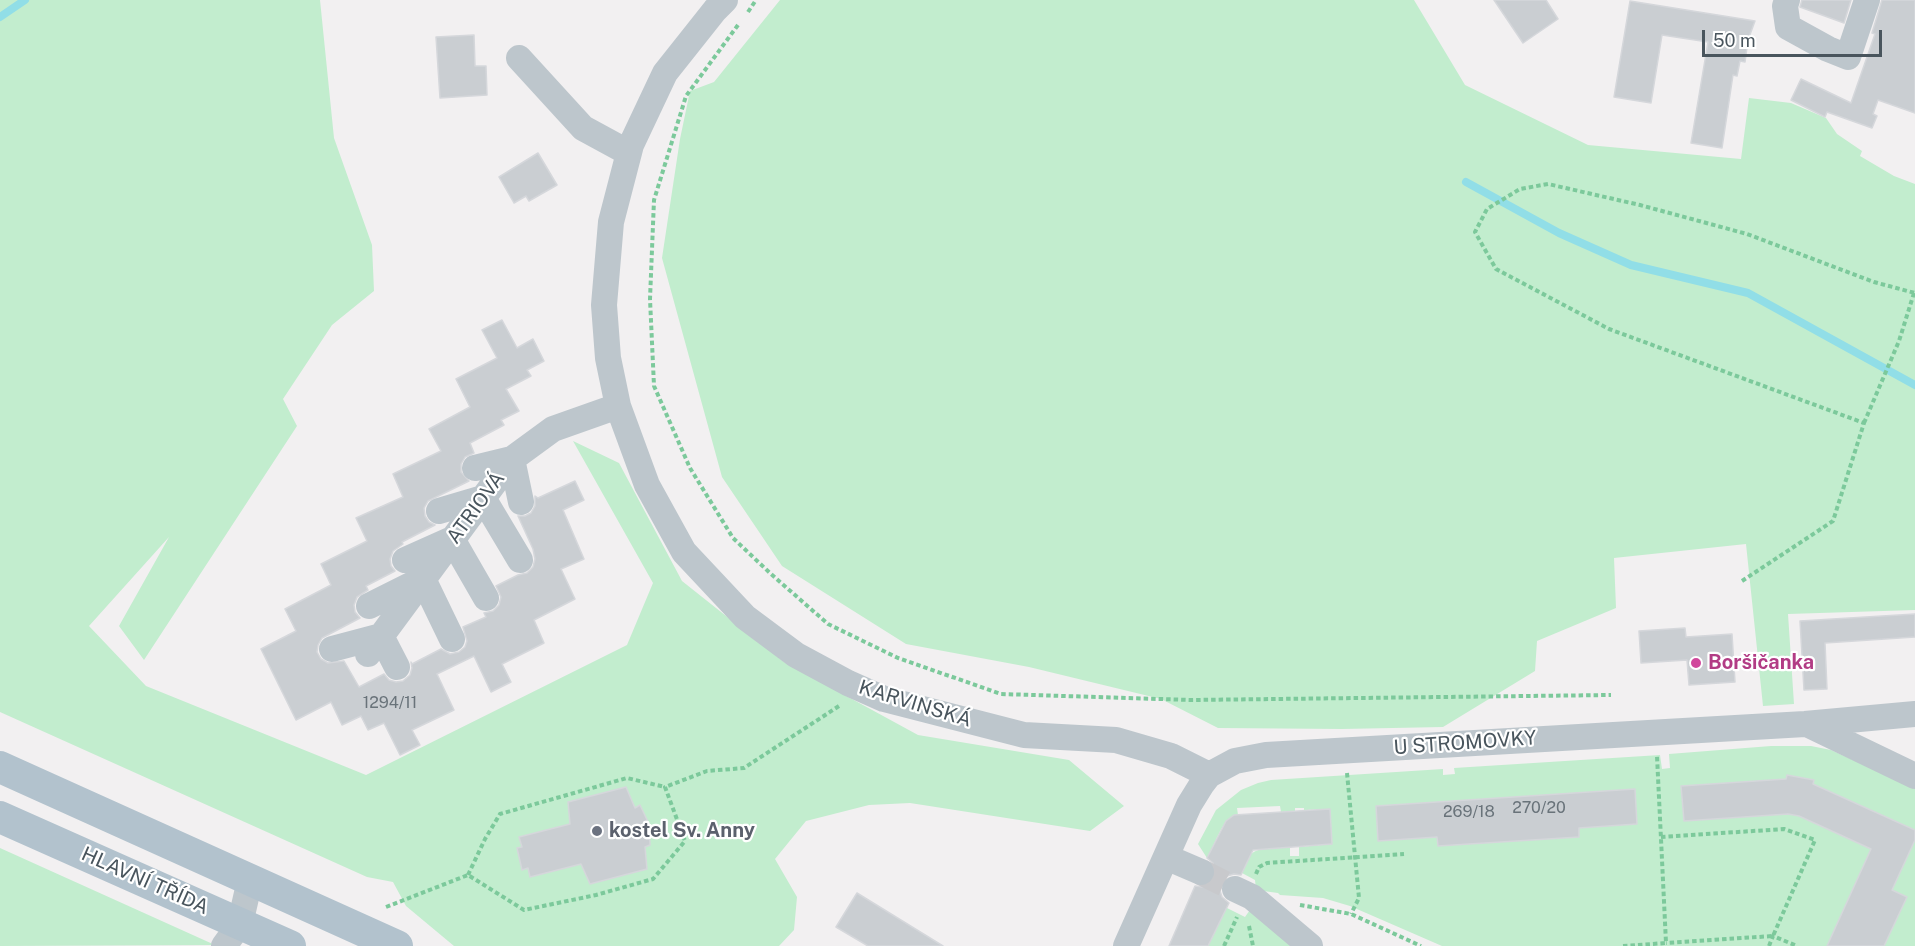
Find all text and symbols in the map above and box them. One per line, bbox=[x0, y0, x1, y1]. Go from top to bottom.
scale bar bbox=[1705, 18, 1885, 56]
text: 50 m bbox=[1713, 30, 1756, 51]
street label: ATRIOVÁ bbox=[442, 467, 510, 549]
place label: Boršičanka bbox=[1708, 651, 1814, 675]
marker: Boršičanka bbox=[1689, 656, 1703, 670]
street label: KARVINSKÁ bbox=[856, 675, 974, 733]
house number: 1294/11 bbox=[363, 693, 417, 713]
street label: U STROMOVKY bbox=[1393, 726, 1537, 760]
house number: 270/20 bbox=[1512, 798, 1566, 818]
house number: 269/18 bbox=[1443, 802, 1495, 822]
place label: kostel Sv. Anny bbox=[609, 819, 755, 843]
marker: kostel Sv. Anny bbox=[590, 824, 604, 838]
street label: HLAVNÍ TŘÍDA bbox=[78, 842, 212, 920]

